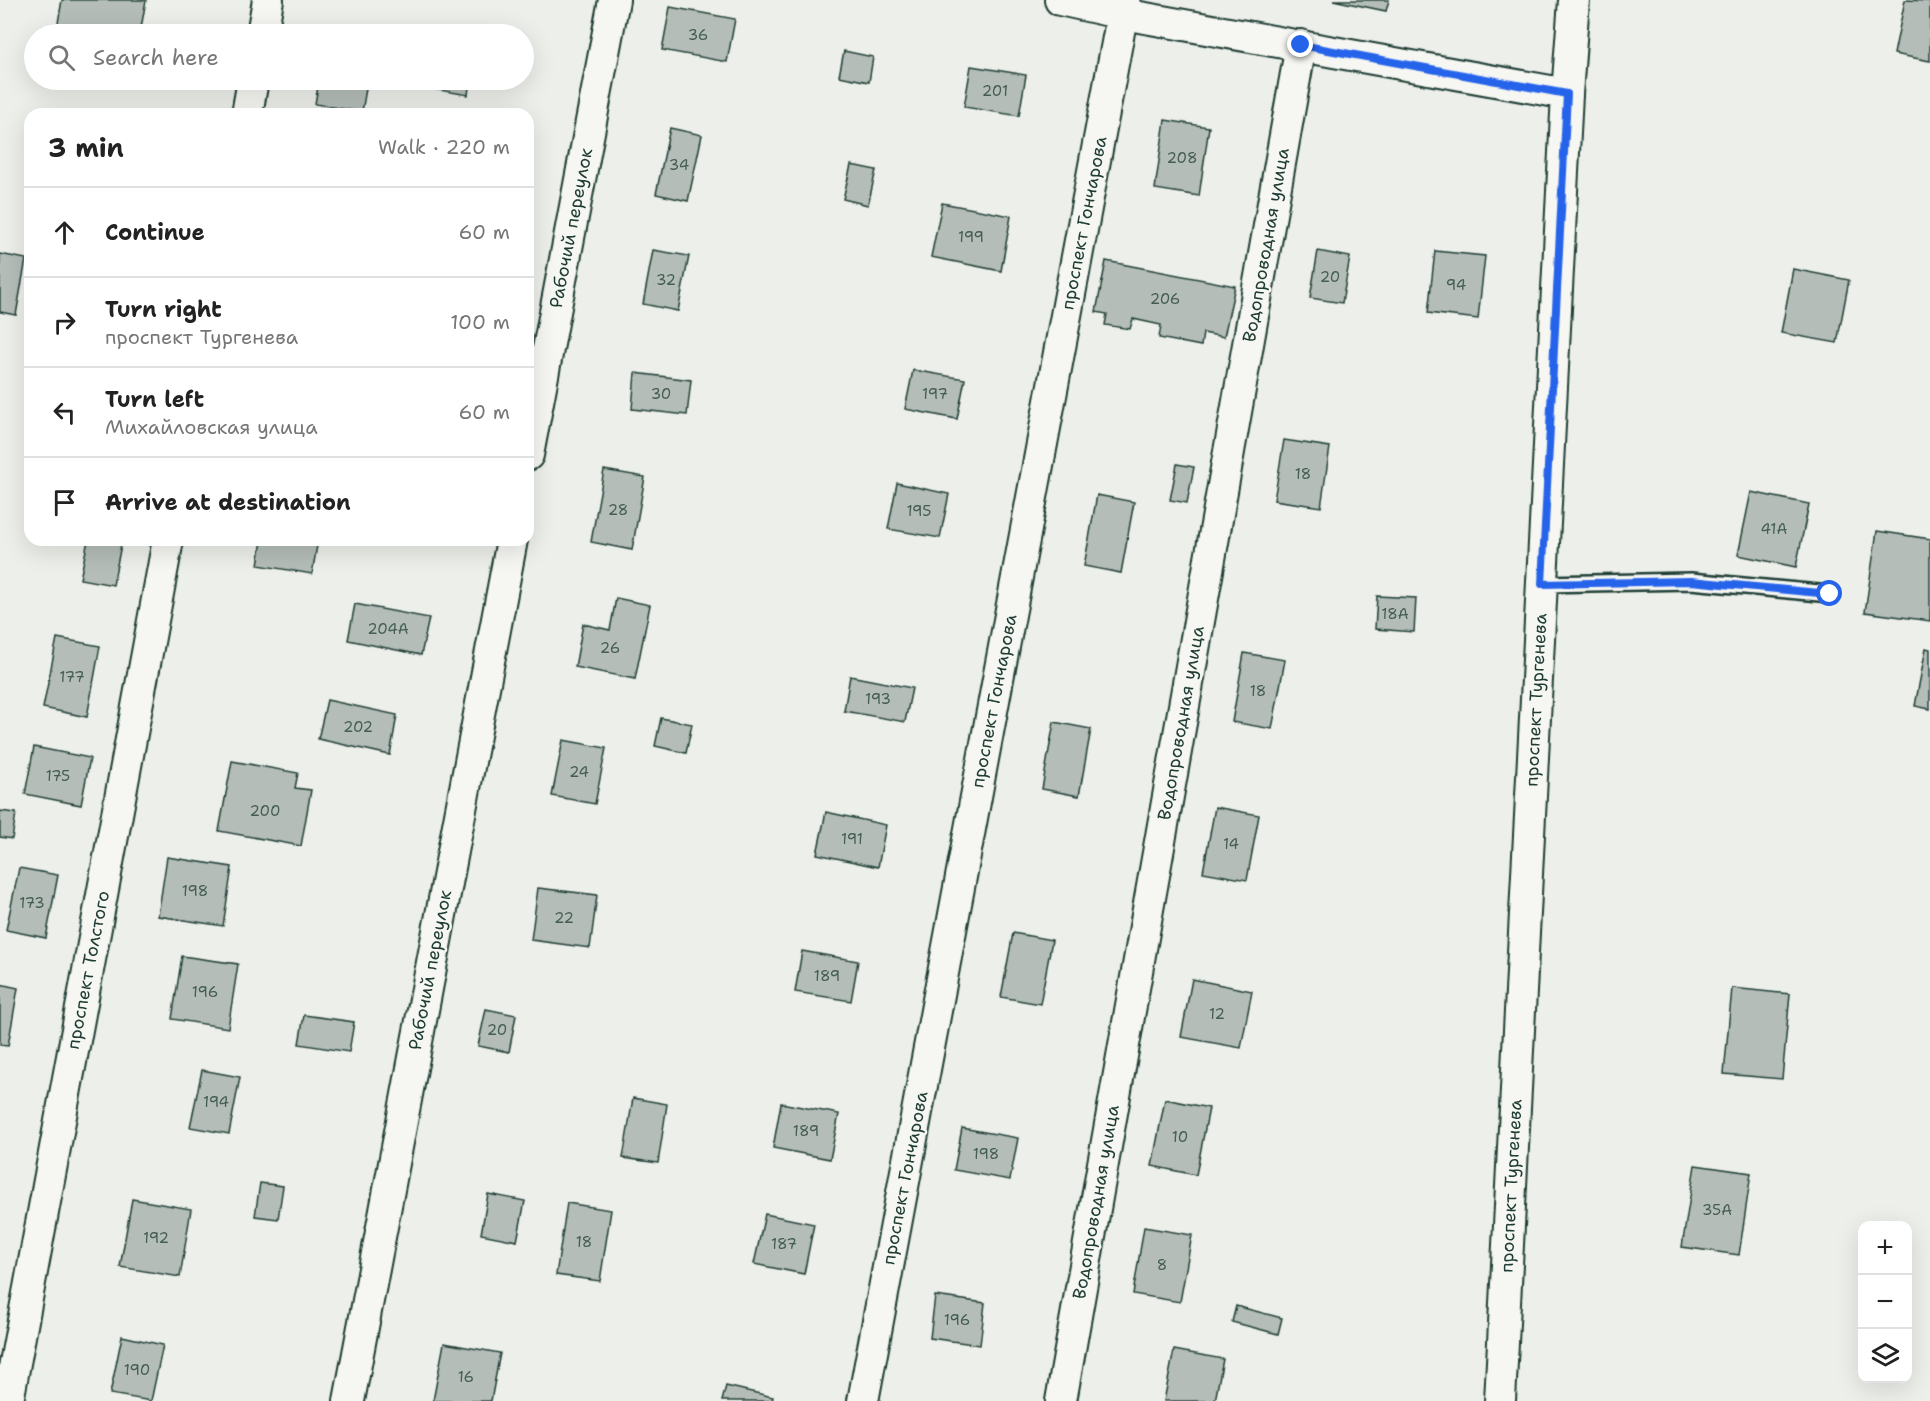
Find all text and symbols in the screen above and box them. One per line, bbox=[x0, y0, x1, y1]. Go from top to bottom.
search box bbox=[24, 24, 534, 90]
house number: 36 bbox=[688, 25, 708, 45]
route end bbox=[1287, 31, 1313, 57]
icon: search bbox=[45, 41, 78, 74]
text: Search here bbox=[93, 43, 219, 72]
house number: 201 bbox=[982, 81, 1008, 101]
text: 3 min bbox=[48, 130, 124, 165]
text: Walk · 220 m bbox=[378, 134, 510, 160]
street label: проспект Гончарова bbox=[1055, 134, 1113, 312]
street label: Рабочий переулок bbox=[544, 146, 598, 310]
street label: Водопроводная улица bbox=[1237, 146, 1295, 344]
house number: 208 bbox=[1167, 148, 1197, 168]
house number: 34 bbox=[669, 155, 689, 175]
icon: ahead bbox=[48, 216, 81, 249]
text: Continue bbox=[105, 218, 205, 247]
text: 60 m bbox=[458, 219, 510, 245]
house number: 199 bbox=[958, 227, 984, 247]
house number: 20 bbox=[1320, 267, 1340, 287]
house number: 32 bbox=[656, 270, 676, 290]
house number: 94 bbox=[1446, 275, 1466, 295]
house number: 206 bbox=[1150, 289, 1180, 309]
text: Turn right bbox=[105, 295, 222, 324]
icon: right bbox=[48, 306, 81, 339]
text: 100 m bbox=[450, 309, 510, 335]
text: проспект Тургенева bbox=[105, 324, 298, 350]
house number: 30 bbox=[651, 384, 671, 404]
house number: 197 bbox=[922, 384, 948, 404]
text: Turn left bbox=[105, 385, 204, 414]
icon: left bbox=[48, 396, 81, 429]
text: 60 m bbox=[458, 399, 510, 425]
text: Михайловская улица bbox=[105, 414, 318, 440]
house number: 18 bbox=[1295, 464, 1311, 484]
icon: arrive bbox=[48, 486, 81, 519]
text: Arrive at destination bbox=[105, 488, 351, 517]
house number: 28 bbox=[608, 500, 628, 520]
house number: 195 bbox=[906, 501, 932, 521]
house number: 41А bbox=[1761, 519, 1788, 539]
route start bbox=[1816, 580, 1842, 606]
house number: 18А bbox=[1381, 604, 1409, 624]
street label: проспект Гончарова bbox=[965, 612, 1023, 790]
street label: проспект Тургенева bbox=[1519, 613, 1553, 787]
house number: 204А bbox=[367, 619, 409, 639]
street label: Водопроводная улица bbox=[1152, 624, 1210, 822]
house number: 26 bbox=[600, 638, 620, 658]
house number: 177 bbox=[59, 667, 85, 687]
house number: 18 bbox=[1250, 681, 1266, 701]
house number: 193 bbox=[865, 689, 891, 709]
house number: 202 bbox=[343, 717, 373, 737]
house number: 24 bbox=[569, 762, 589, 782]
house number: 175 bbox=[46, 766, 70, 786]
house number: 200 bbox=[250, 801, 280, 821]
house number: 191 bbox=[841, 829, 863, 849]
house number: 14 bbox=[1223, 834, 1239, 854]
house number: 198 bbox=[182, 881, 208, 901]
street label: Рабочий переулок bbox=[403, 888, 457, 1052]
street label: проспект Толстого bbox=[61, 889, 115, 1051]
house number: 173 bbox=[19, 893, 45, 913]
house number: 22 bbox=[554, 908, 574, 928]
house number: 189 bbox=[814, 966, 840, 986]
house number: 196 bbox=[192, 982, 218, 1002]
house number: 12 bbox=[1209, 1004, 1225, 1024]
house number: 20 bbox=[487, 1020, 507, 1040]
street label: проспект Гончарова bbox=[876, 1089, 934, 1267]
house number: 194 bbox=[203, 1092, 229, 1112]
street label: проспект Тургенева bbox=[1494, 1099, 1528, 1273]
street label: Водопроводная улица bbox=[1067, 1103, 1125, 1301]
house number: 189 bbox=[793, 1121, 819, 1141]
house number: 10 bbox=[1172, 1127, 1188, 1147]
house number: 198 bbox=[973, 1144, 999, 1164]
house number: 35А bbox=[1702, 1200, 1732, 1220]
map controls bbox=[1858, 1221, 1912, 1383]
button: + bbox=[1858, 1221, 1912, 1275]
house number: 192 bbox=[143, 1228, 169, 1248]
house number: 18 bbox=[576, 1232, 592, 1252]
house number: 187 bbox=[771, 1234, 797, 1254]
house number: 8 bbox=[1157, 1255, 1167, 1275]
button: − bbox=[1858, 1275, 1912, 1329]
house number: 196 bbox=[944, 1310, 970, 1330]
button: layers bbox=[1858, 1329, 1912, 1383]
house number: 190 bbox=[124, 1360, 150, 1380]
house number: 16 bbox=[458, 1367, 474, 1387]

